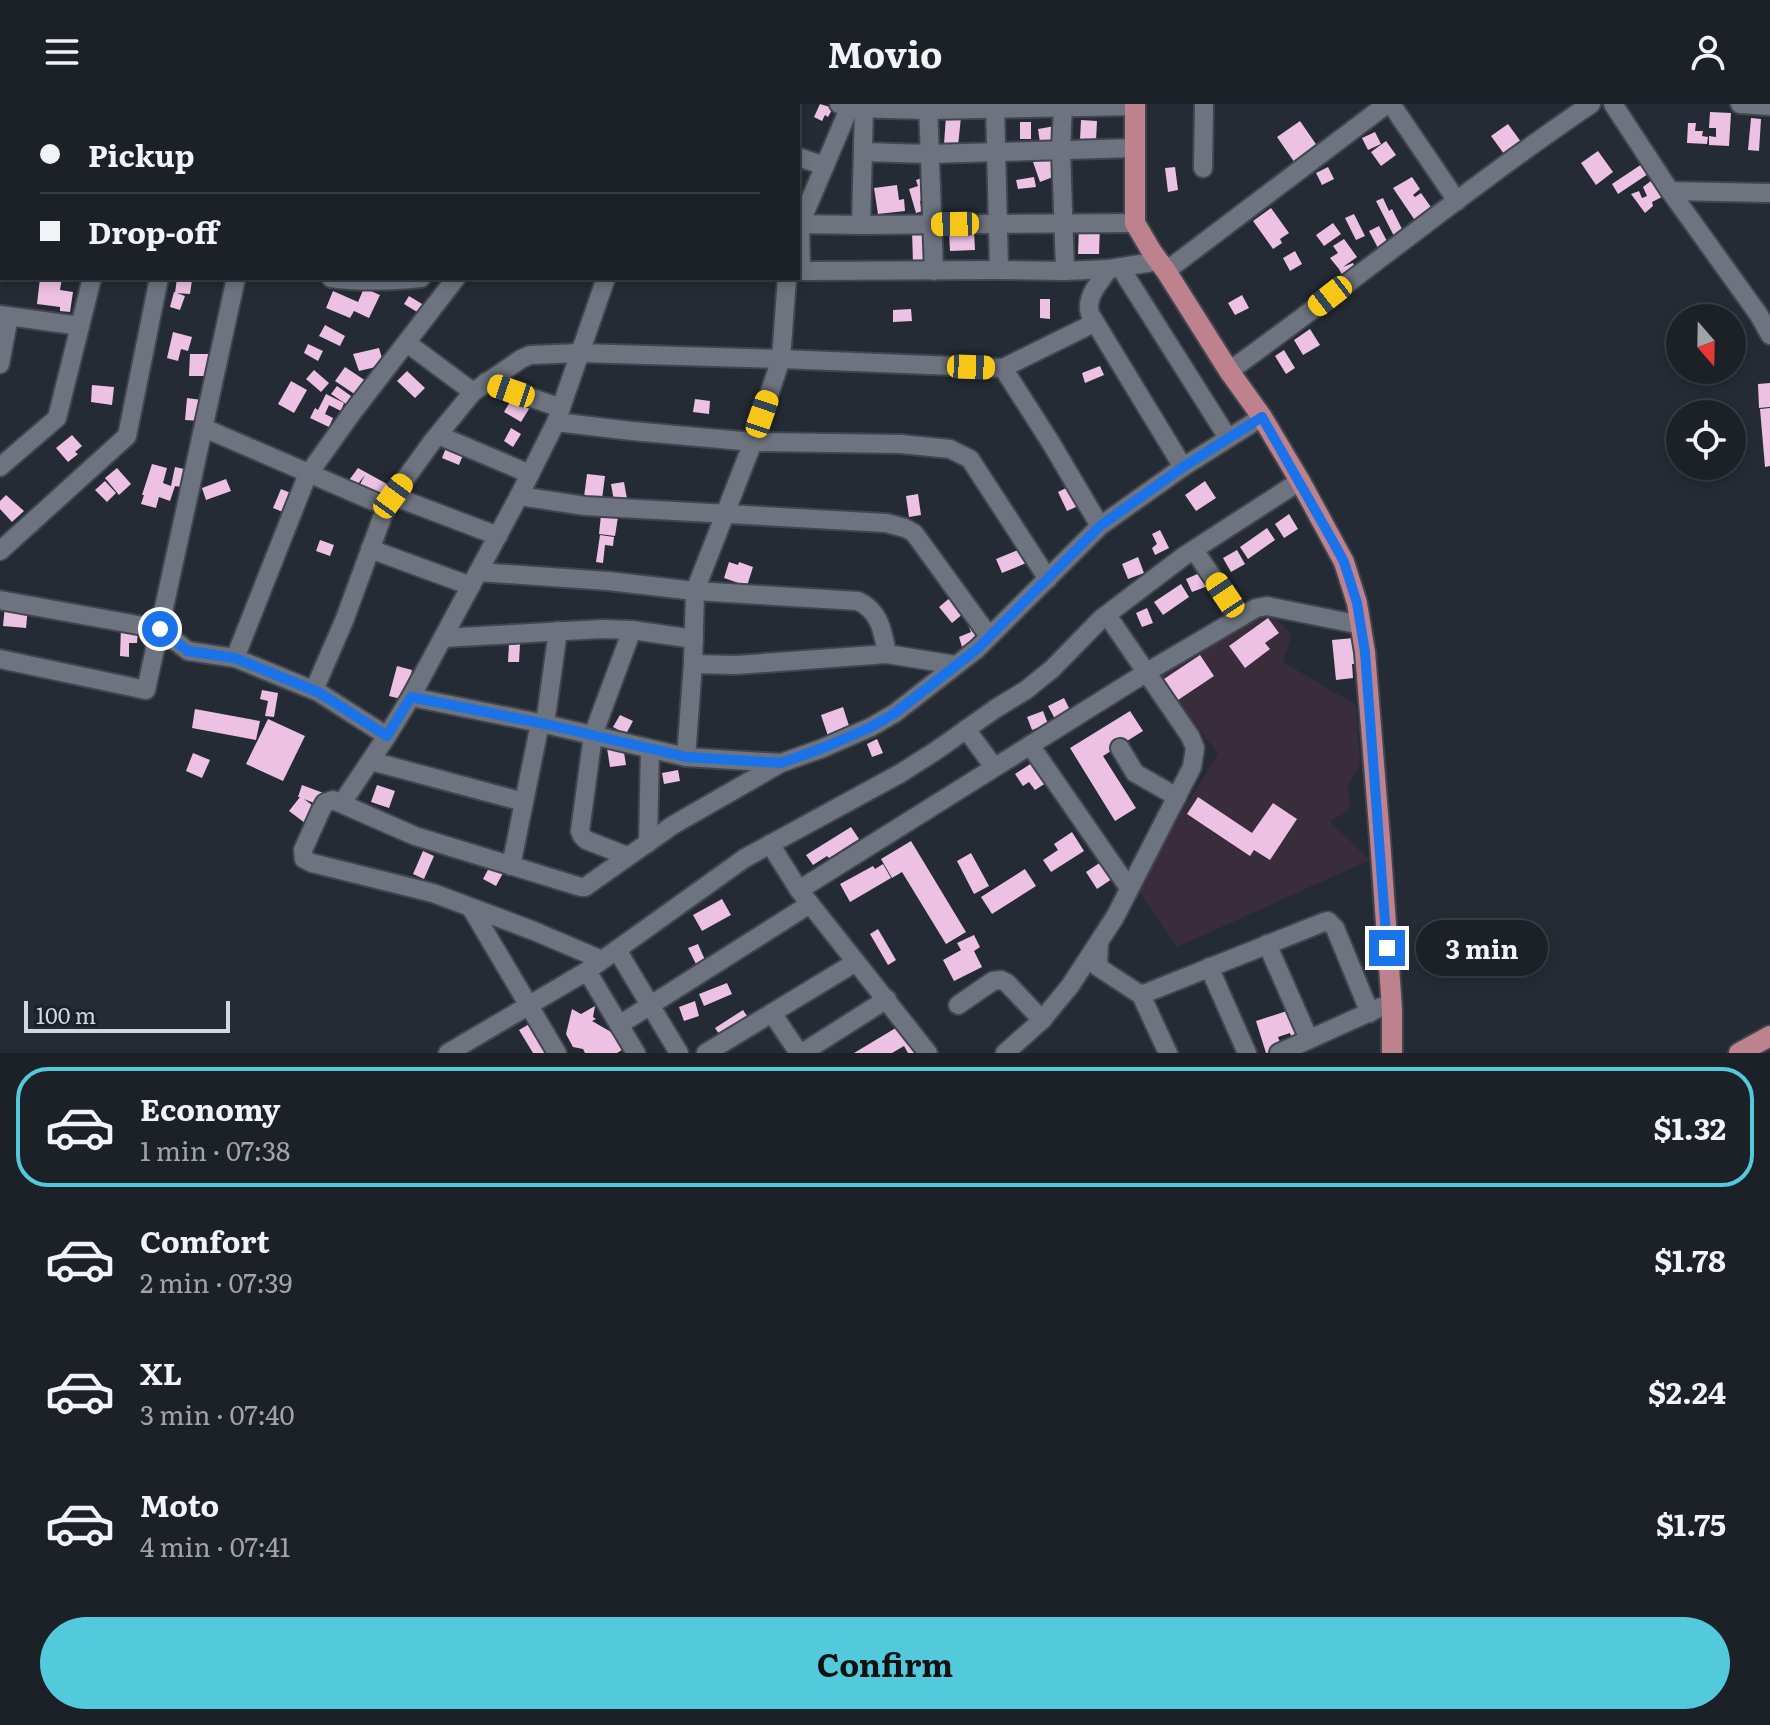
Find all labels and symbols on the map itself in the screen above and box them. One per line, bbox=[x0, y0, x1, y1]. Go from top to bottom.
car bbox=[931, 212, 979, 236]
car bbox=[1304, 272, 1356, 320]
north arrow bbox=[1666, 304, 1746, 384]
car bbox=[947, 354, 995, 380]
car bbox=[484, 372, 538, 410]
car bbox=[743, 387, 781, 441]
car bbox=[369, 470, 417, 522]
car bbox=[1202, 568, 1248, 622]
route start bbox=[142, 611, 178, 647]
callout: 3 min bbox=[1415, 920, 1547, 976]
route end bbox=[1369, 930, 1405, 966]
scale bar bbox=[24, 997, 230, 1033]

